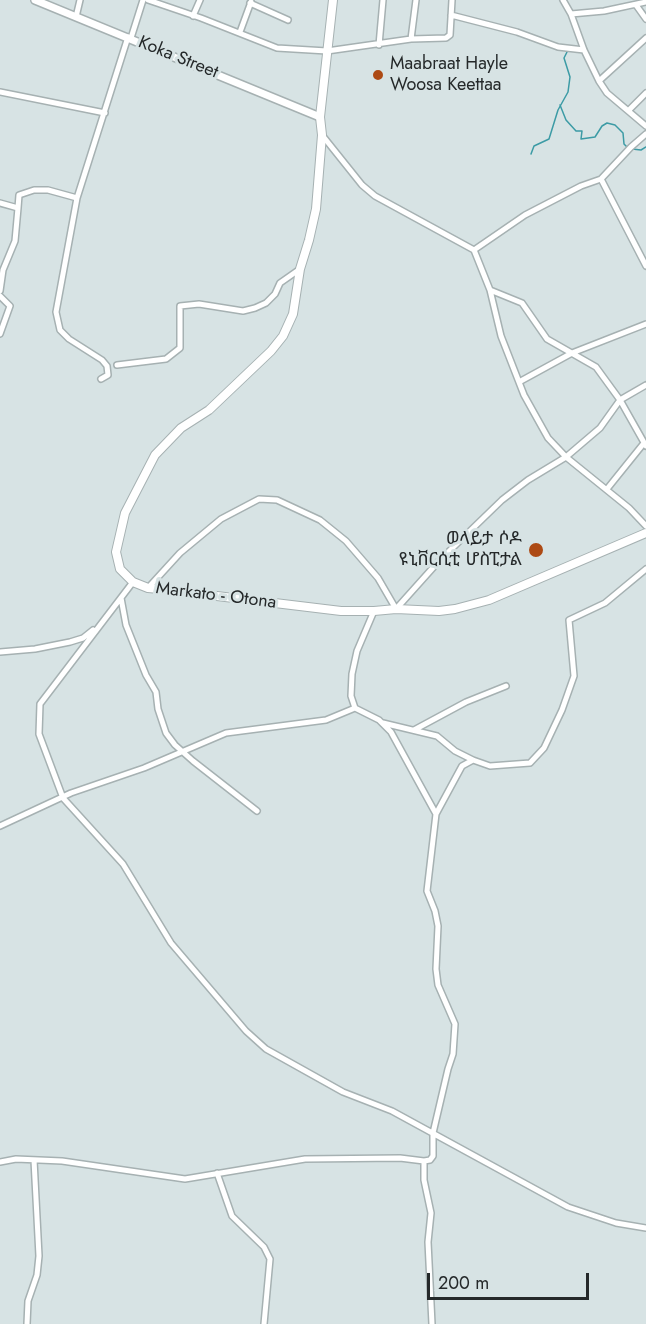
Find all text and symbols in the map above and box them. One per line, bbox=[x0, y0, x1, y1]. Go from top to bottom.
street label: Koka Street bbox=[135, 32, 221, 84]
place label: Maabraat Hayle Woosa Keettaa bbox=[390, 54, 508, 97]
marker: Maabraat Hayle Woosa Keettaa bbox=[371, 68, 385, 82]
place label: ወላይታ ሶዶ ዩኒቨርሲቲ ሆስፒታል bbox=[399, 529, 522, 572]
marker: ወላይታ ሶዶ ዩኒቨርሲቲ ሆስፒታል bbox=[527, 541, 545, 559]
street label: Markato - Otona bbox=[155, 578, 277, 614]
scale bar bbox=[430, 1261, 592, 1299]
text: 200 m bbox=[438, 1270, 489, 1296]

